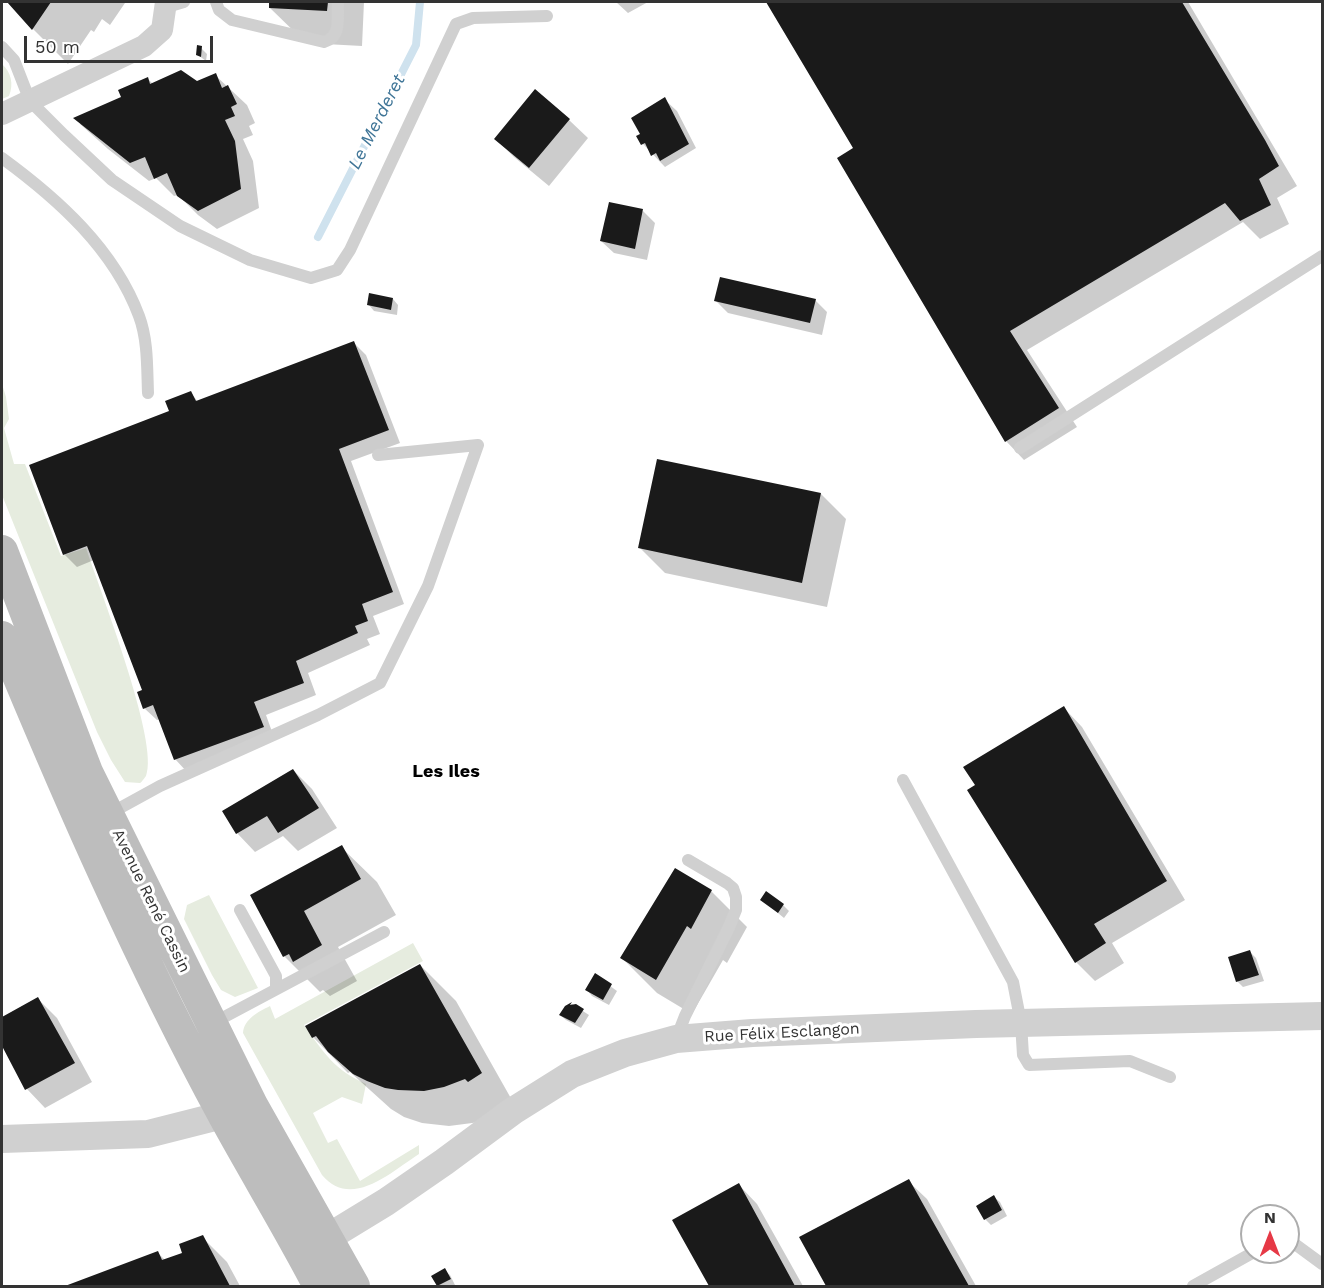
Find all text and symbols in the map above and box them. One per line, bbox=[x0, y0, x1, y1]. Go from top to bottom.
scale bar bbox=[27, 24, 216, 62]
text: 50 m bbox=[35, 36, 80, 57]
water label: Le Merderet bbox=[344, 71, 410, 173]
district label: Les Iles bbox=[412, 761, 480, 783]
street label: Avenue René Cassin bbox=[108, 826, 194, 976]
street label: Rue Félix Esclangon bbox=[704, 1019, 860, 1047]
north arrow bbox=[1240, 1204, 1300, 1264]
text: N bbox=[1264, 1208, 1276, 1227]

